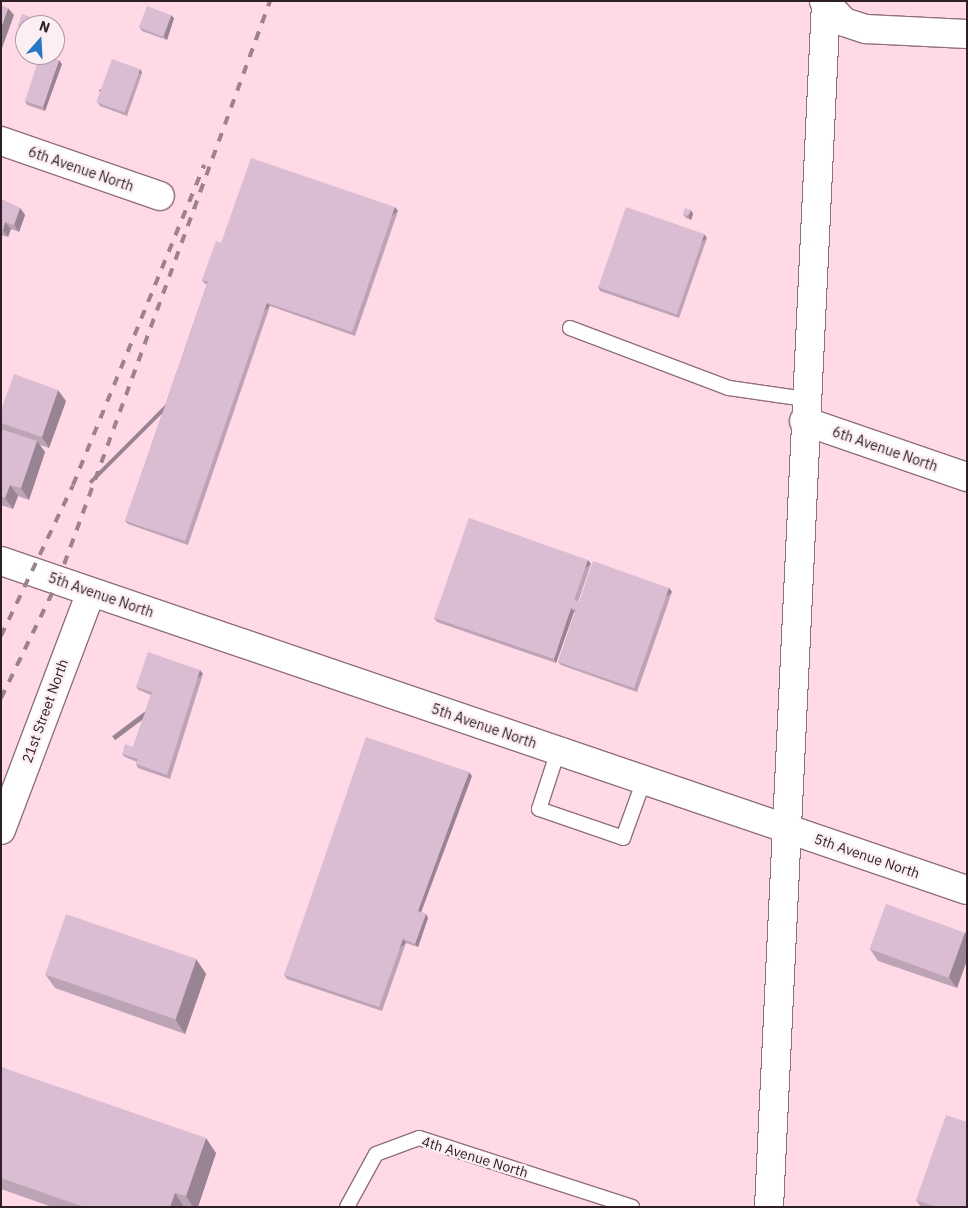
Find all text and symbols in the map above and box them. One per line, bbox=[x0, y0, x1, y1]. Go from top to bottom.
north arrow bbox=[15, 15, 65, 65]
text: N bbox=[37, 17, 52, 37]
street label: 6th Avenue North bbox=[26, 143, 136, 195]
street label: 6th Avenue North bbox=[830, 423, 940, 475]
street label: 5th Avenue North bbox=[46, 569, 156, 621]
street label: 21st Street North bbox=[18, 657, 72, 765]
street label: 5th Avenue North bbox=[429, 700, 539, 752]
street label: 5th Avenue North bbox=[812, 830, 922, 882]
street label: 4th Avenue North bbox=[420, 1133, 530, 1181]

